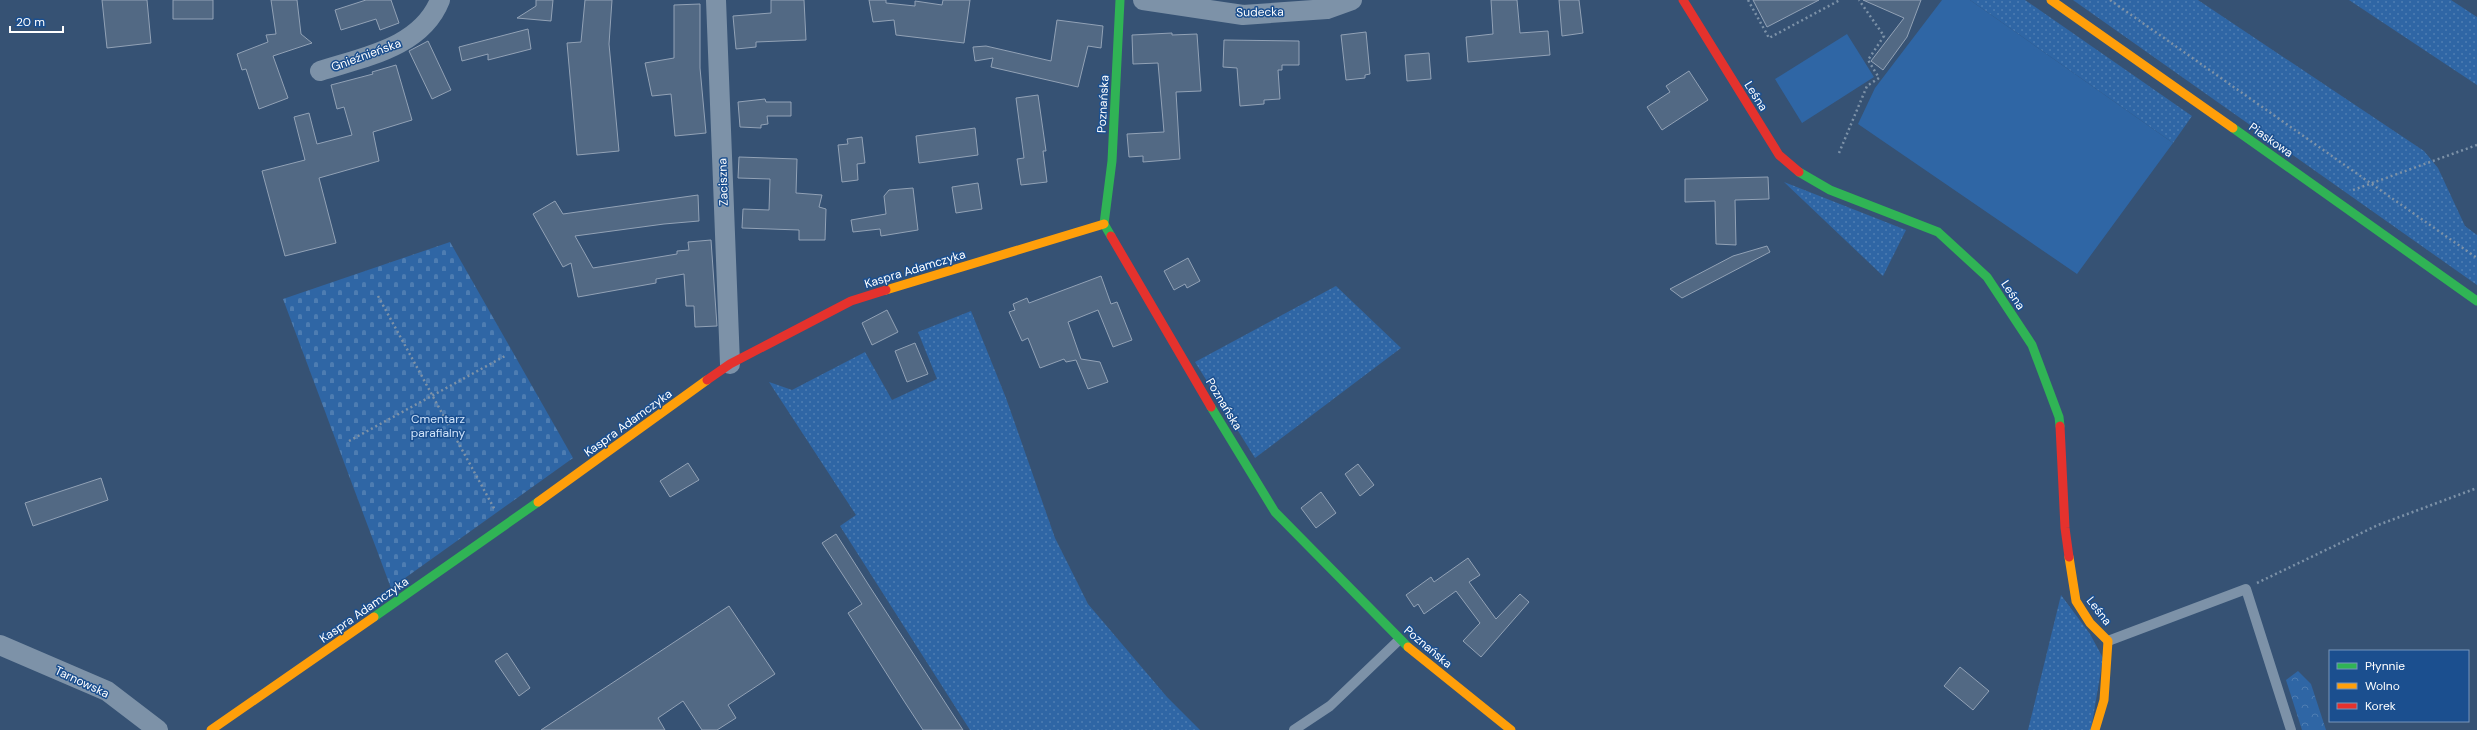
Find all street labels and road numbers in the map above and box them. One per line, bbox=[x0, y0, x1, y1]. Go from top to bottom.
street label: Sudecka bbox=[1236, 4, 1284, 20]
street label: Gnieźnieńska bbox=[329, 35, 403, 75]
street label: Poznańska bbox=[1093, 75, 1113, 133]
street label: Leśna bbox=[1741, 78, 1771, 114]
street label: Piaskowa bbox=[2246, 119, 2296, 161]
street label: Zaciszna bbox=[714, 158, 732, 206]
street label: Kaspra Adamczyka bbox=[862, 246, 968, 292]
street label: Leśna bbox=[1997, 277, 2029, 313]
street label: Poznańska bbox=[1202, 375, 1246, 433]
street label: Kaspra Adamczyka bbox=[581, 386, 675, 460]
street label: Kaspra Adamczyka bbox=[316, 573, 412, 647]
street label: Leśna bbox=[2083, 593, 2115, 629]
street label: Poznańska bbox=[1401, 622, 1455, 672]
street label: Tarnowska bbox=[52, 662, 112, 702]

